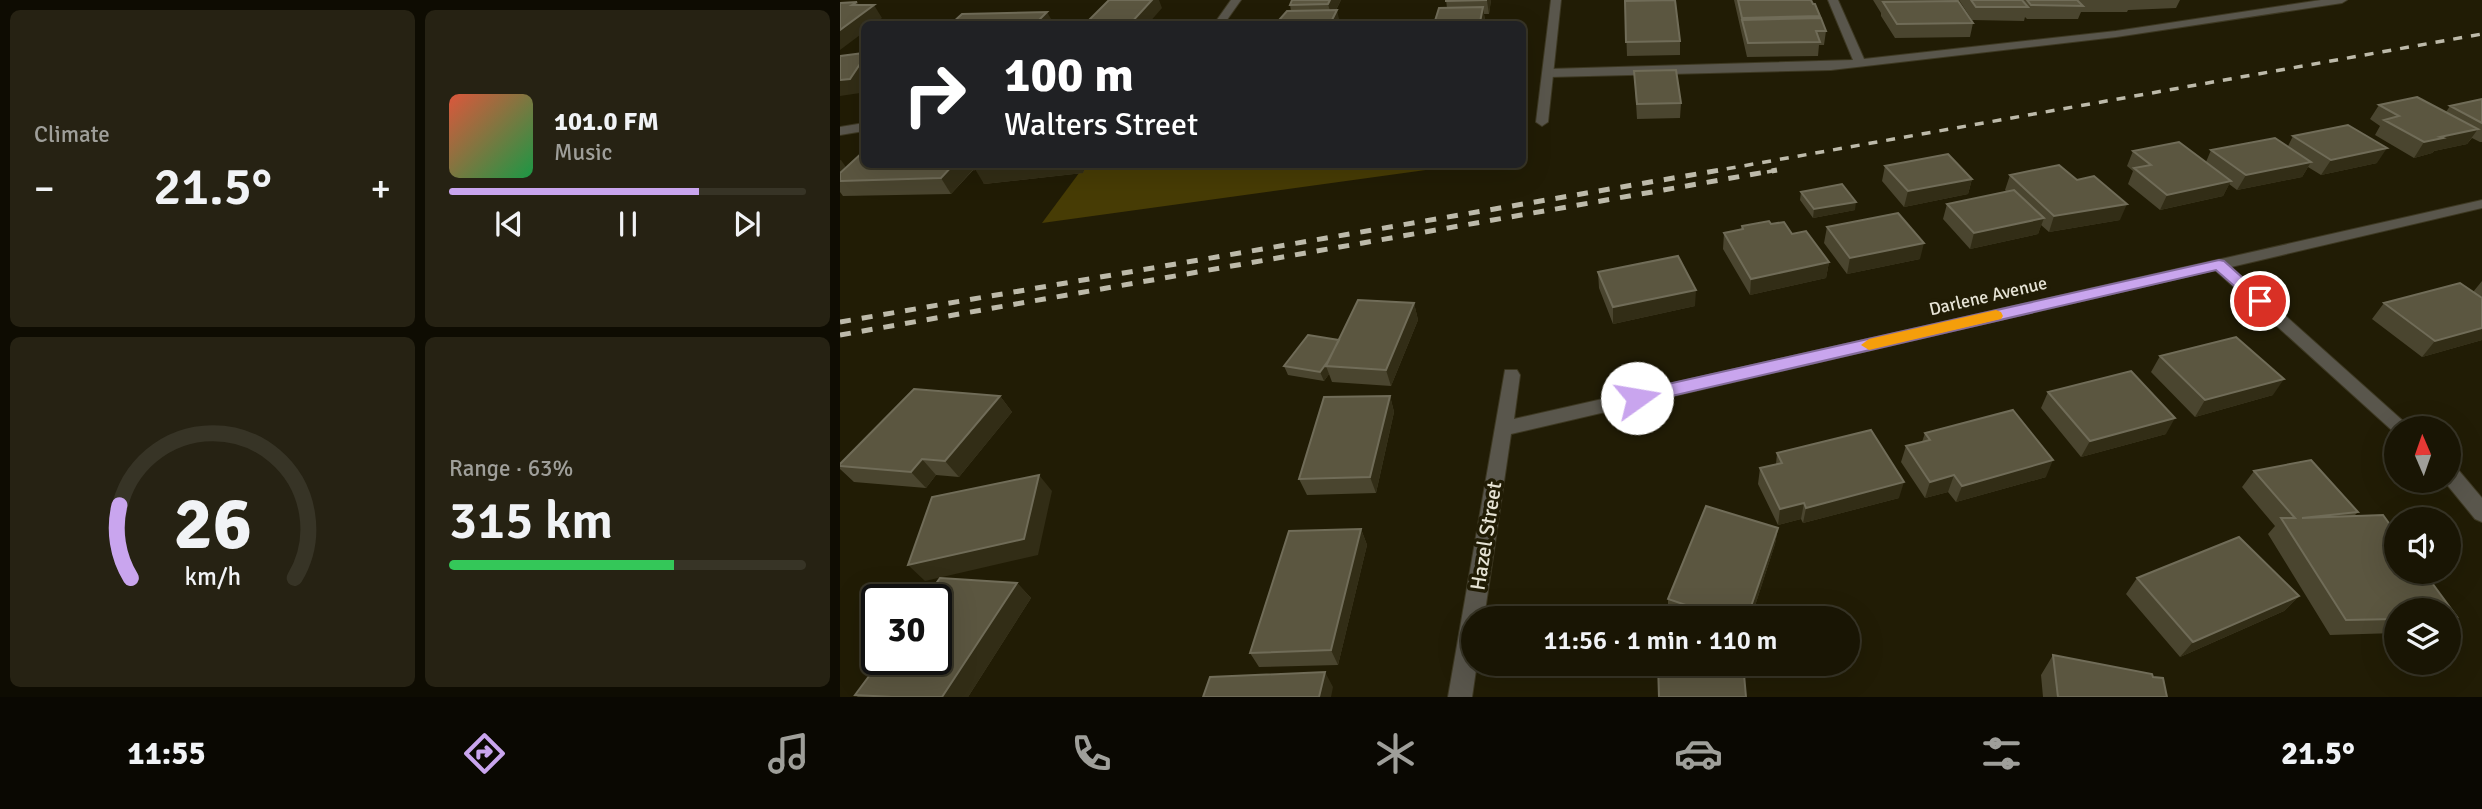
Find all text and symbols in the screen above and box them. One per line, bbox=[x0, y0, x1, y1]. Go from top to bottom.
text: 100 m bbox=[1004, 45, 1134, 105]
icon: right bbox=[889, 49, 980, 140]
text: Walters Street bbox=[1004, 105, 1198, 144]
text: 101.0 FM bbox=[554, 106, 659, 138]
text: Climate bbox=[34, 120, 110, 149]
text: Music bbox=[554, 138, 612, 167]
text: 21.5° bbox=[153, 155, 272, 219]
text: − bbox=[34, 165, 55, 212]
text: + bbox=[370, 165, 391, 212]
icon: previous bbox=[490, 205, 528, 243]
icon: pause bbox=[609, 205, 647, 243]
icon: next bbox=[728, 205, 766, 243]
pin bbox=[2230, 271, 2290, 331]
street label: Darlene Avenue bbox=[1927, 272, 2049, 320]
icon: arrive bbox=[2241, 282, 2279, 320]
position arrow bbox=[1600, 361, 1674, 435]
north arrow bbox=[2384, 416, 2460, 494]
map controls bbox=[2384, 416, 2461, 675]
text: Range · 63% bbox=[449, 454, 573, 483]
text: 26 bbox=[173, 480, 252, 569]
street label: Hazel Street bbox=[1465, 480, 1507, 592]
text: 315 km bbox=[449, 489, 613, 553]
button: sound bbox=[2384, 507, 2461, 584]
text: km/h bbox=[184, 561, 241, 592]
speed limit sign: 30 bbox=[861, 584, 952, 675]
button: layers bbox=[2384, 598, 2461, 675]
text: 11:56 · 1 min · 110 m bbox=[1544, 625, 1777, 657]
icon: directions bbox=[460, 729, 509, 778]
icon: music bbox=[764, 729, 813, 778]
icon: phone bbox=[1067, 729, 1116, 778]
icon: climate bbox=[1371, 729, 1420, 778]
icon: car bbox=[1674, 729, 1723, 778]
icon: filters bbox=[1977, 729, 2026, 778]
text: 11:55 bbox=[127, 734, 206, 773]
text: 21.5° bbox=[2281, 734, 2355, 773]

